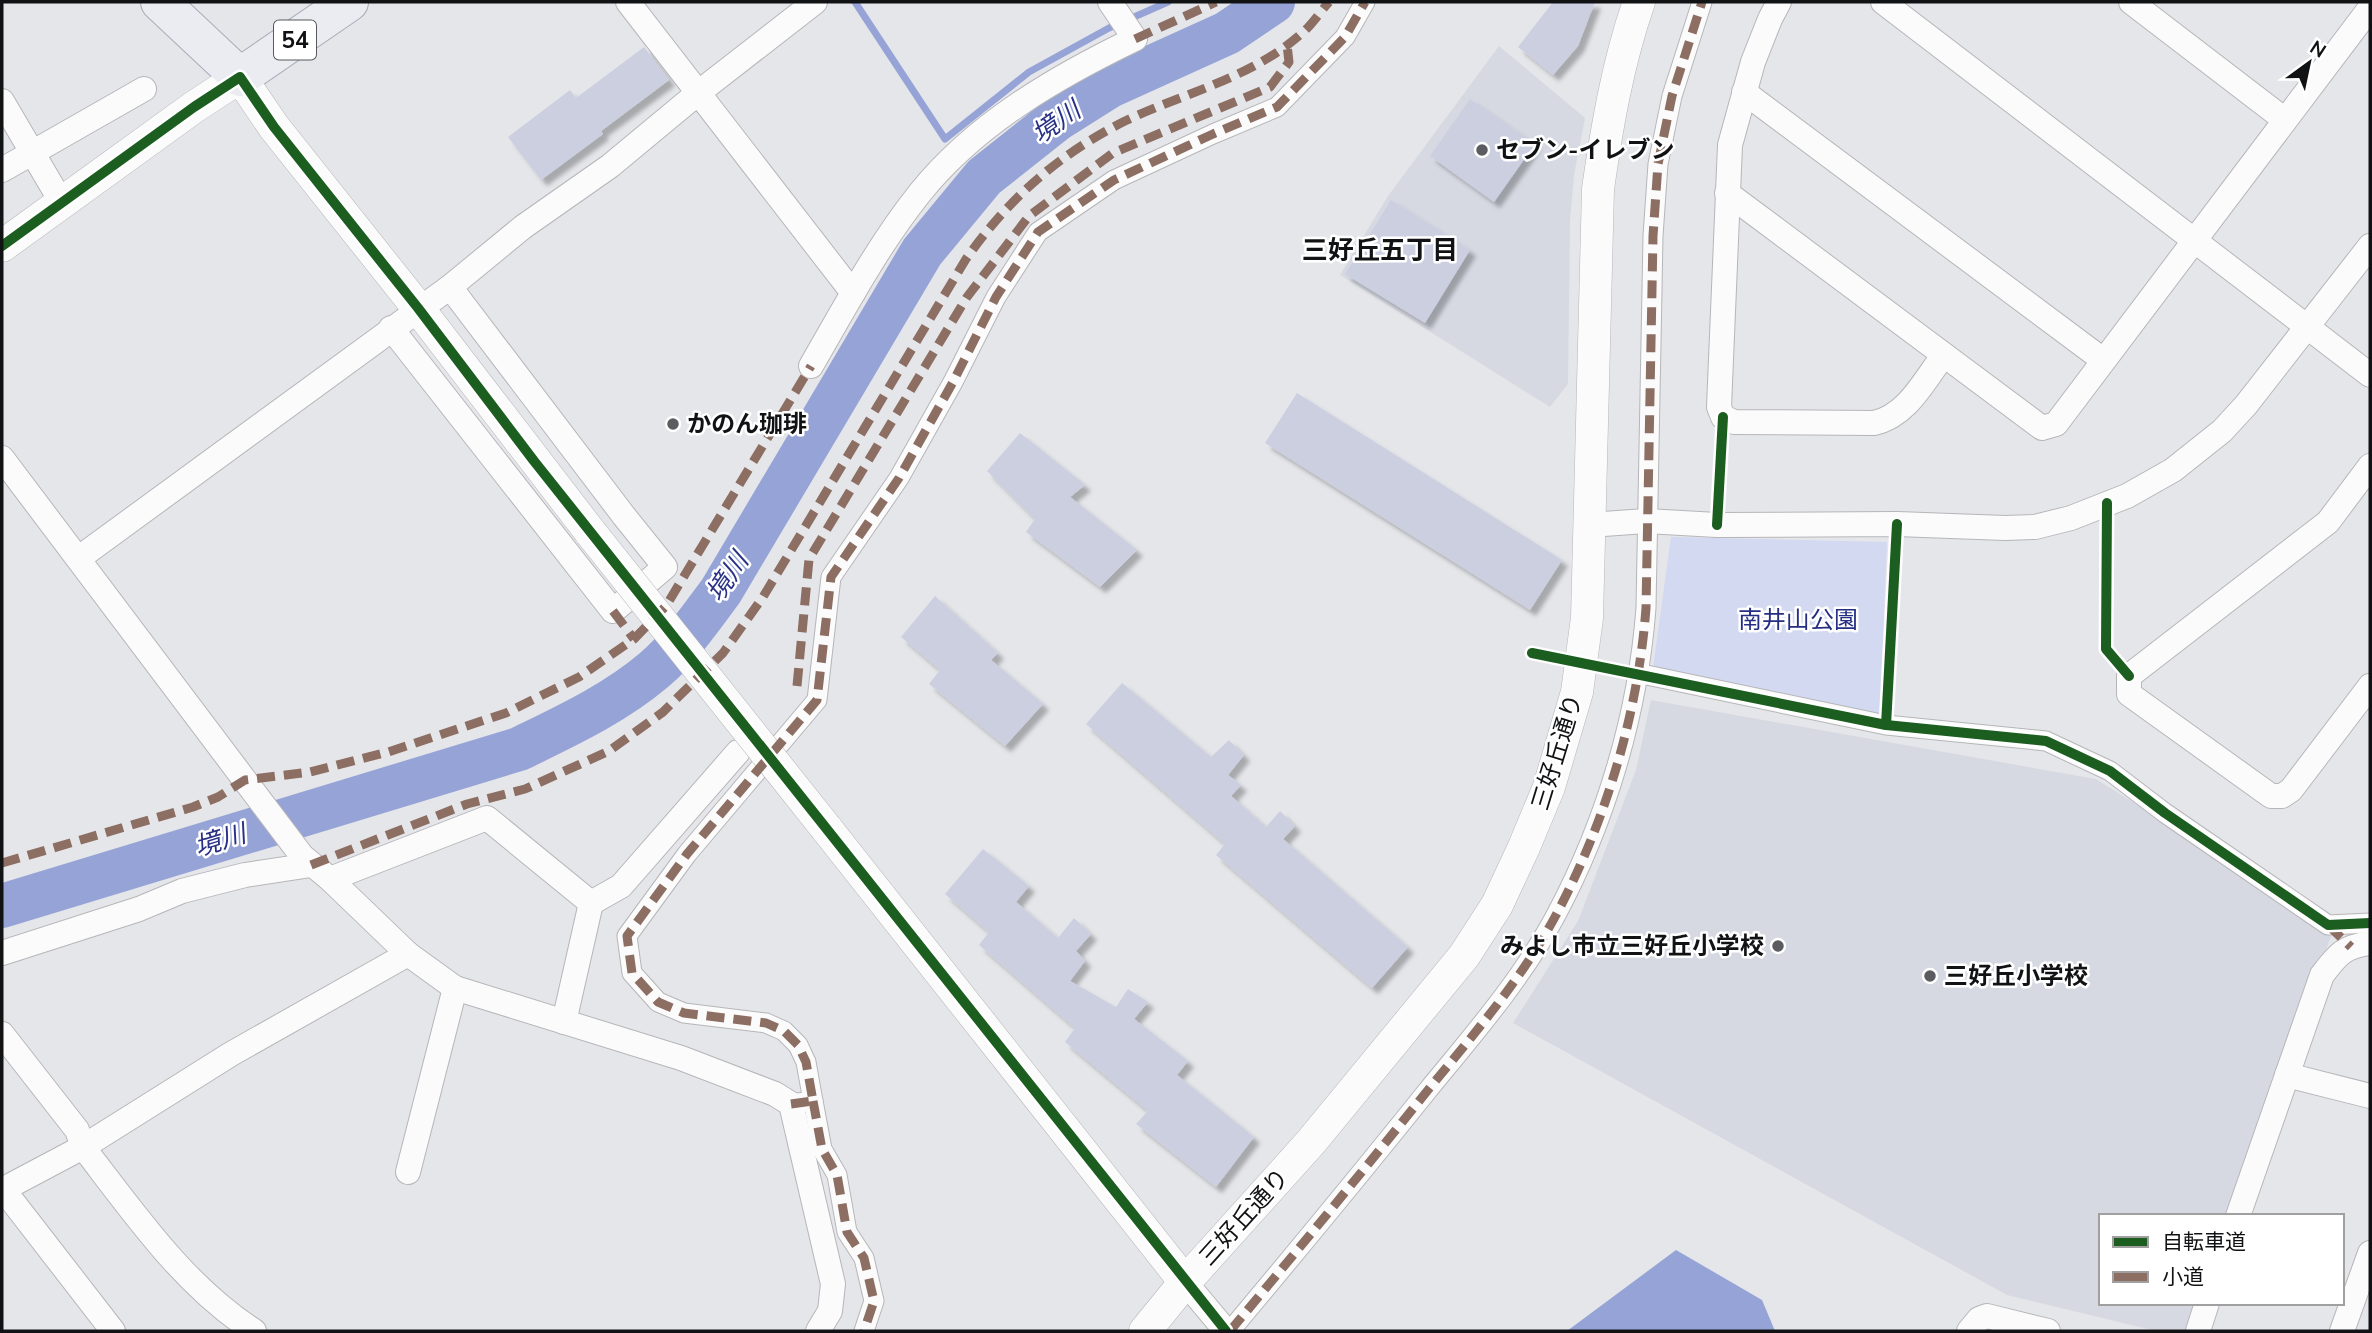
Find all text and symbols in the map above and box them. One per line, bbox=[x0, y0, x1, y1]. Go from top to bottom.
road number: 54 bbox=[274, 20, 316, 60]
north arrow bbox=[2274, 28, 2344, 98]
text: N bbox=[2305, 35, 2331, 64]
water label: 境川 bbox=[1025, 91, 1090, 152]
place label: セブン-イレブン bbox=[1496, 134, 1674, 166]
marker: セブン-イレブン bbox=[1474, 142, 1490, 158]
district label: 三好丘五丁目 bbox=[1302, 233, 1458, 268]
place label: かのん珈琲 bbox=[687, 408, 807, 440]
marker: かのん珈琲 bbox=[665, 416, 681, 432]
water label: 境川 bbox=[698, 543, 758, 609]
park label: 南井山公園 bbox=[1738, 604, 1858, 636]
street label: 三好丘通り bbox=[1524, 690, 1590, 814]
water label: 境川 bbox=[190, 815, 253, 865]
place label: みよし市立三好丘小学校 bbox=[1500, 930, 1764, 962]
marker: みよし市立三好丘小学校 bbox=[1770, 938, 1786, 954]
place label: 三好丘小学校 bbox=[1944, 960, 2088, 992]
marker: 三好丘小学校 bbox=[1922, 968, 1938, 984]
street label: 三好丘通り bbox=[1192, 1162, 1296, 1272]
legend bbox=[2099, 1214, 2344, 1305]
text: 自転車道 bbox=[2162, 1228, 2246, 1256]
text: 小道 bbox=[2162, 1263, 2204, 1291]

